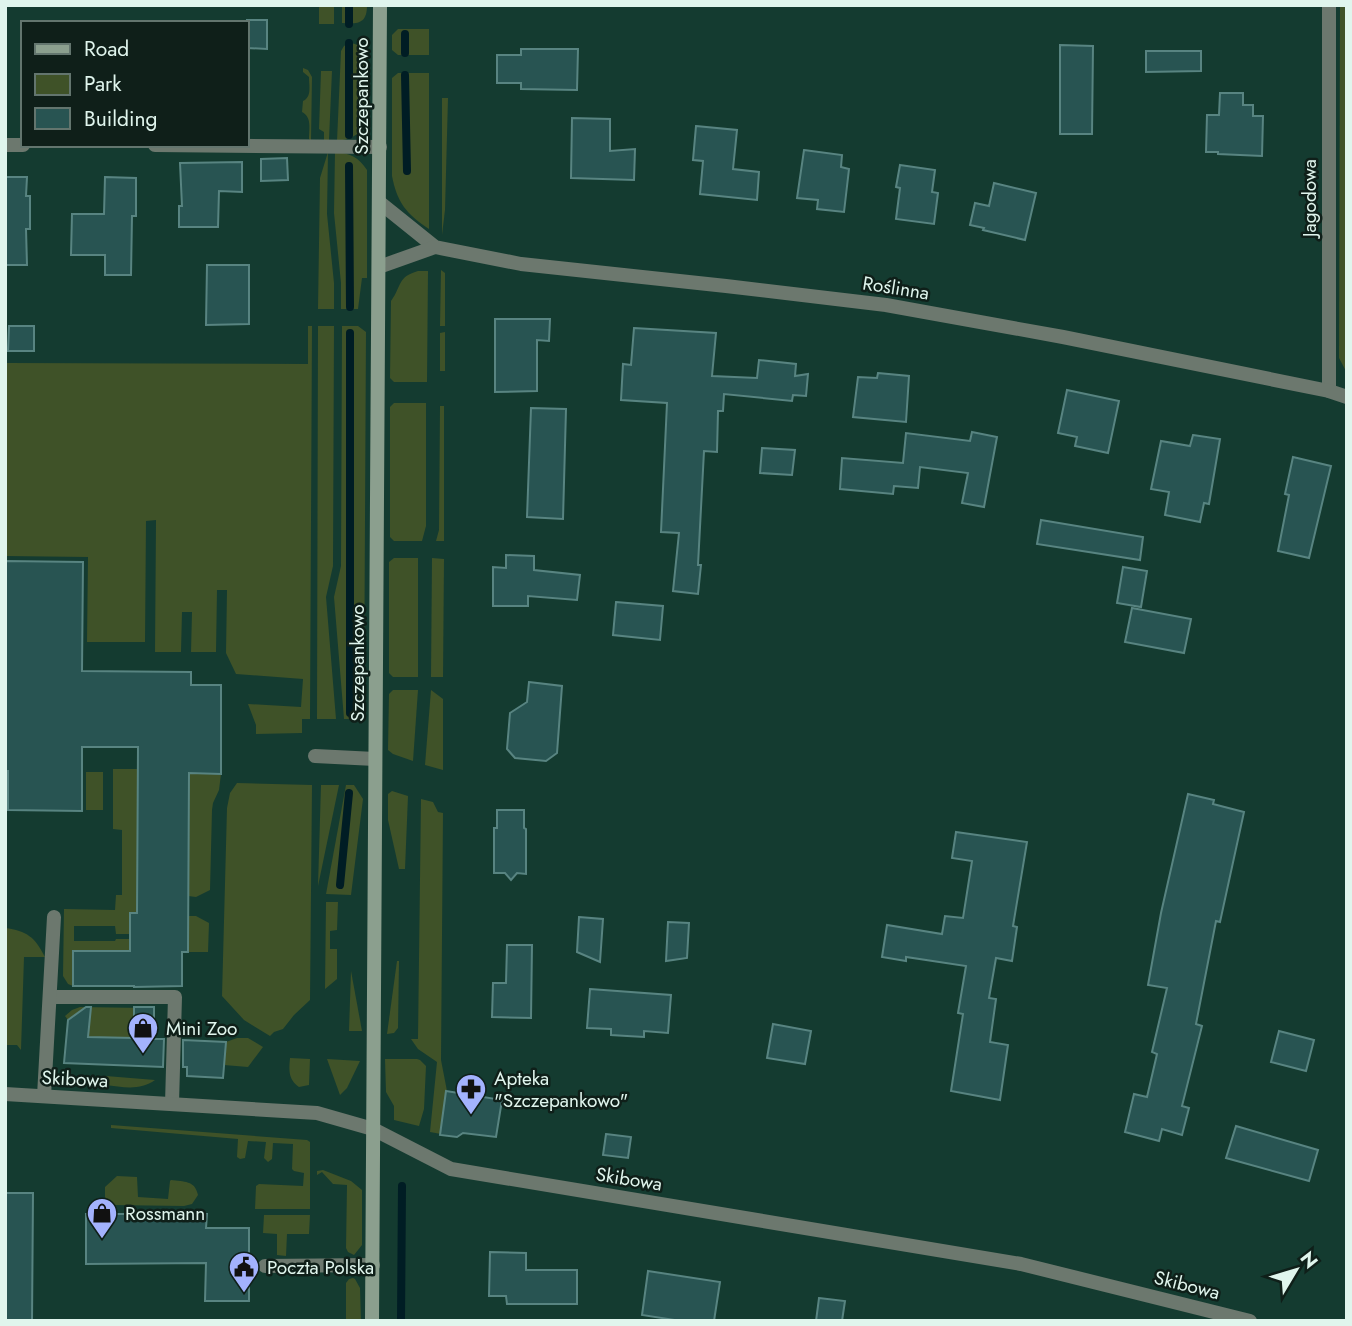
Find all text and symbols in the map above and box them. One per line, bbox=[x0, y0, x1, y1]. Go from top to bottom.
legend bbox=[21, 21, 248, 147]
text: Road bbox=[84, 34, 129, 64]
street label: Szczepankowo bbox=[348, 37, 375, 155]
text: Park bbox=[84, 69, 122, 99]
text: Building bbox=[84, 104, 157, 134]
street label: Jagodowa bbox=[1296, 159, 1323, 240]
street label: Roślinna bbox=[861, 269, 931, 307]
street label: Szczepankowo bbox=[344, 604, 371, 722]
shop icon: Mini Zoo bbox=[126, 1011, 160, 1055]
place label: Mini Zoo bbox=[166, 1015, 237, 1042]
street label: Skibowa bbox=[41, 1064, 109, 1094]
place label: Apteka "Szczepankowo" bbox=[494, 1065, 628, 1114]
pharmacy icon: Apteka "Szczepankowo" bbox=[454, 1072, 488, 1116]
street label: Skibowa bbox=[594, 1160, 664, 1198]
shop icon: Rossmann bbox=[85, 1196, 119, 1240]
place label: Rossmann bbox=[125, 1200, 205, 1227]
north arrow bbox=[1261, 1235, 1331, 1305]
text: N bbox=[1294, 1246, 1324, 1274]
public building icon: Poczta Polska bbox=[227, 1250, 261, 1294]
place label: Poczta Polska bbox=[267, 1254, 374, 1281]
street label: Skibowa bbox=[1151, 1264, 1223, 1306]

